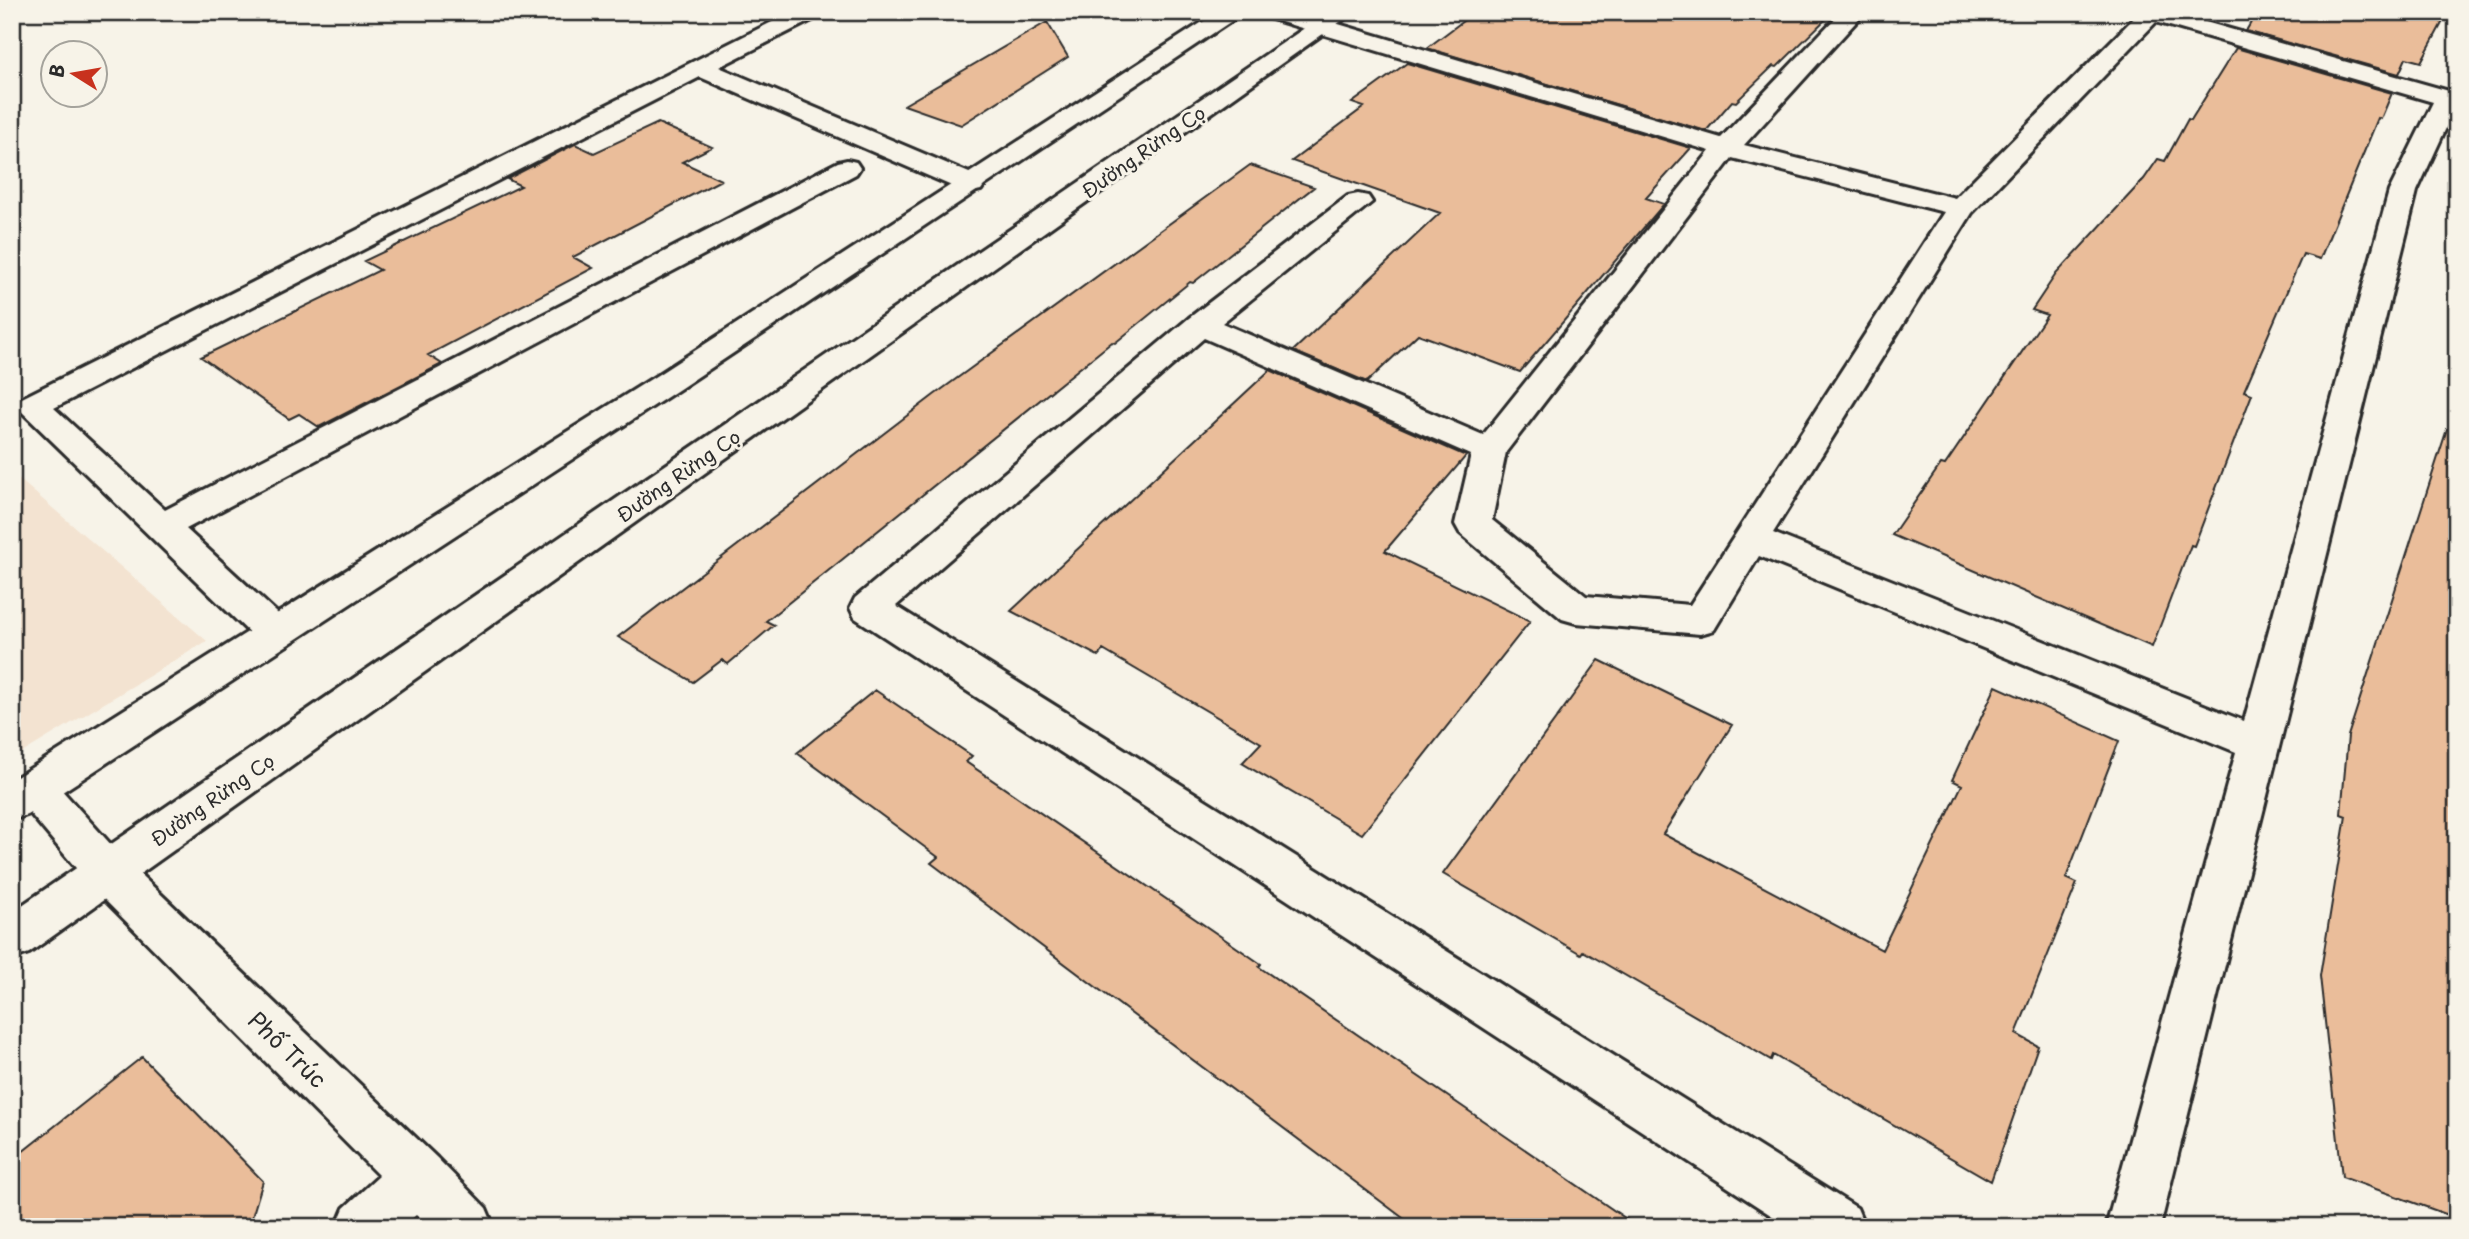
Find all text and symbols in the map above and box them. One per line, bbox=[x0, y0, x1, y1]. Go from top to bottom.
north arrow bbox=[38, 38, 108, 108]
text: B bbox=[41, 61, 71, 80]
street label: Đường Rừng Cọ bbox=[1076, 98, 1210, 204]
street label: Đường Rừng Cọ bbox=[611, 422, 745, 528]
street label: Đường Rừng Cọ bbox=[145, 746, 279, 852]
street label: Phố Trúc bbox=[241, 1003, 335, 1095]

